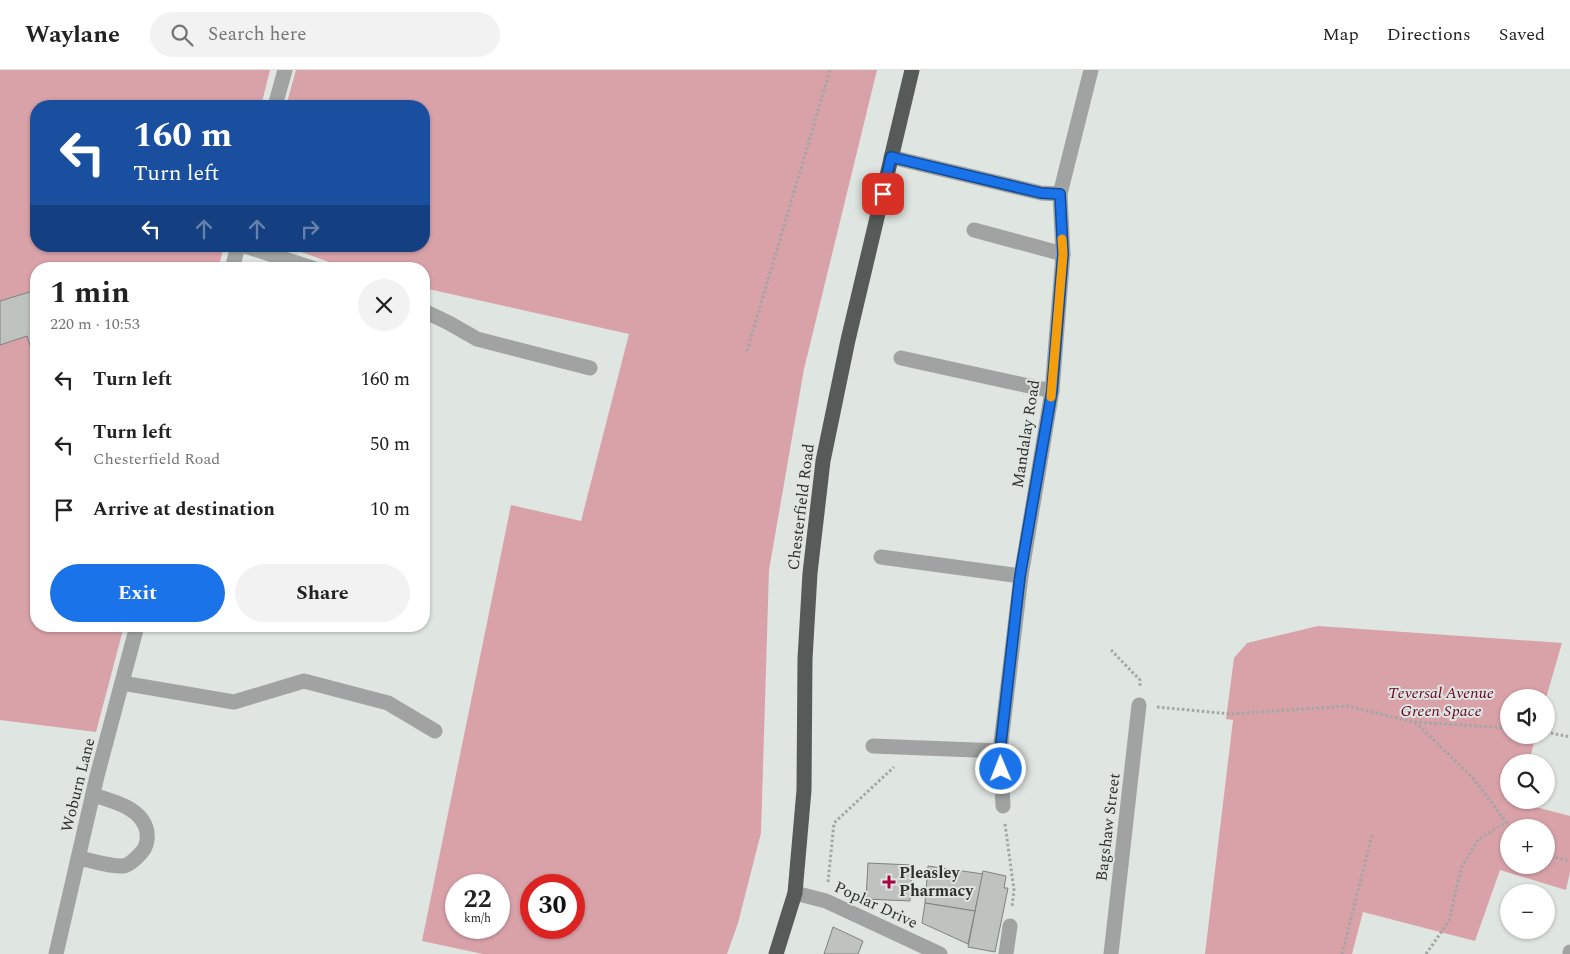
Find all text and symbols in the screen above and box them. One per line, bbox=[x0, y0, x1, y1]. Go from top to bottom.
search box bbox=[150, 12, 500, 57]
text: Waylane bbox=[25, 17, 120, 53]
text: Search here bbox=[208, 20, 306, 49]
icon: search bbox=[168, 21, 196, 49]
text: Map bbox=[1323, 21, 1359, 48]
text: Directions bbox=[1387, 21, 1471, 48]
text: Saved bbox=[1499, 21, 1545, 48]
text: 160 m bbox=[133, 109, 232, 162]
icon: left bbox=[50, 120, 115, 185]
text: Turn left bbox=[133, 157, 219, 190]
pin bbox=[862, 173, 904, 215]
icon: arrive bbox=[869, 180, 897, 208]
icon: left bbox=[137, 215, 165, 243]
icon: ahead bbox=[190, 215, 218, 243]
icon: ahead bbox=[243, 215, 271, 243]
icon: right bbox=[296, 215, 324, 243]
text: 1 min bbox=[50, 270, 130, 316]
button: close bbox=[358, 279, 410, 331]
text: 220 m · 10:53 bbox=[50, 312, 140, 336]
text: Turn left bbox=[93, 365, 172, 394]
text: 160 m bbox=[360, 365, 410, 394]
icon: left bbox=[50, 366, 78, 394]
street label: Mandalay Road bbox=[1006, 378, 1046, 490]
text: Turn left bbox=[93, 418, 172, 447]
text: 50 m bbox=[370, 430, 410, 459]
icon: left bbox=[50, 431, 78, 459]
street label: Chesterfield Road bbox=[781, 442, 821, 572]
text: Chesterfield Road bbox=[93, 447, 220, 471]
text: Arrive at destination bbox=[93, 495, 275, 524]
text: 10 m bbox=[370, 495, 410, 524]
icon: arrive bbox=[50, 496, 78, 524]
button: Exit bbox=[50, 564, 225, 622]
button: Share bbox=[235, 564, 410, 622]
park label: Teversal Avenue Green Space bbox=[1388, 681, 1494, 723]
map controls bbox=[1500, 689, 1555, 939]
button: sound bbox=[1500, 689, 1555, 744]
street label: Woburn Lane bbox=[55, 735, 101, 835]
position arrow bbox=[974, 742, 1026, 794]
button: search bbox=[1500, 754, 1555, 809]
street label: Bagshaw Street bbox=[1089, 771, 1127, 882]
button: + bbox=[1500, 819, 1555, 874]
place label: Pleasley Pharmacy bbox=[899, 861, 974, 903]
speed limit sign: 30 bbox=[520, 874, 585, 939]
street label: Poplar Drive bbox=[830, 875, 922, 935]
marker: Pleasley Pharmacy bbox=[883, 876, 895, 888]
text: 22 bbox=[463, 881, 492, 919]
button: − bbox=[1500, 884, 1555, 939]
text: km/h bbox=[464, 909, 491, 928]

